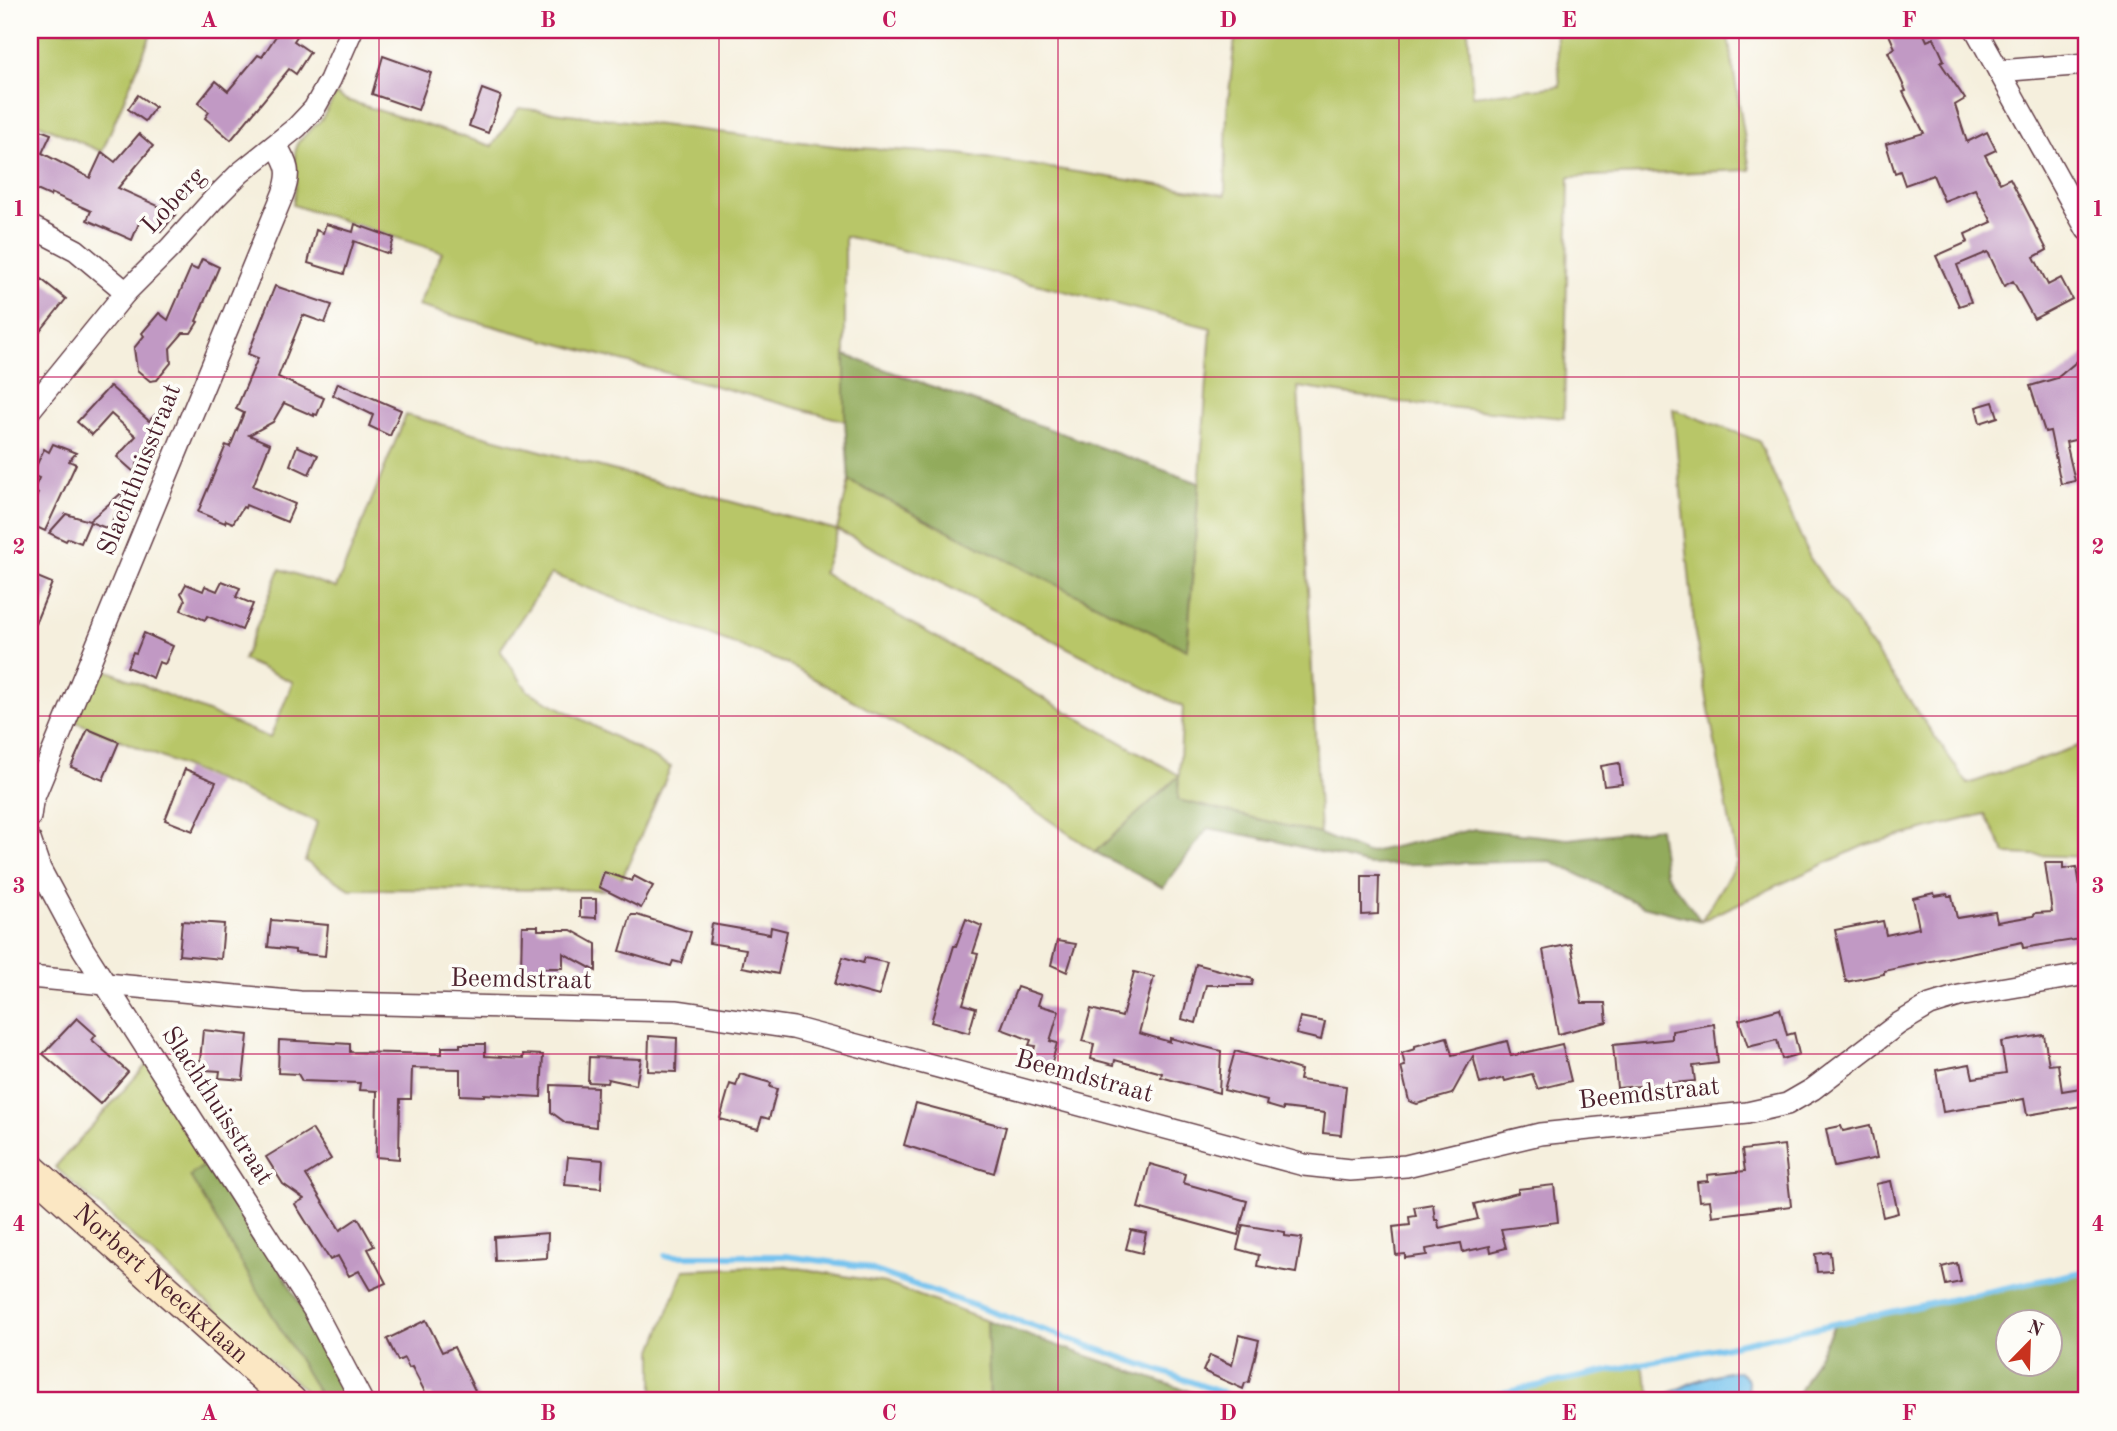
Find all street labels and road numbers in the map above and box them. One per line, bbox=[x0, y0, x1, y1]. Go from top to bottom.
street label: Loberg bbox=[137, 163, 211, 239]
street label: Slachthuisstraat bbox=[94, 380, 186, 560]
street label: Beemdstraat bbox=[450, 966, 592, 994]
street label: Slachthuisstraat bbox=[156, 1022, 278, 1190]
street label: Beemdstraat bbox=[1012, 1046, 1156, 1108]
street label: Beemdstraat bbox=[1577, 1074, 1721, 1114]
street label: Norbert Neeckxlaan bbox=[68, 1200, 253, 1369]

